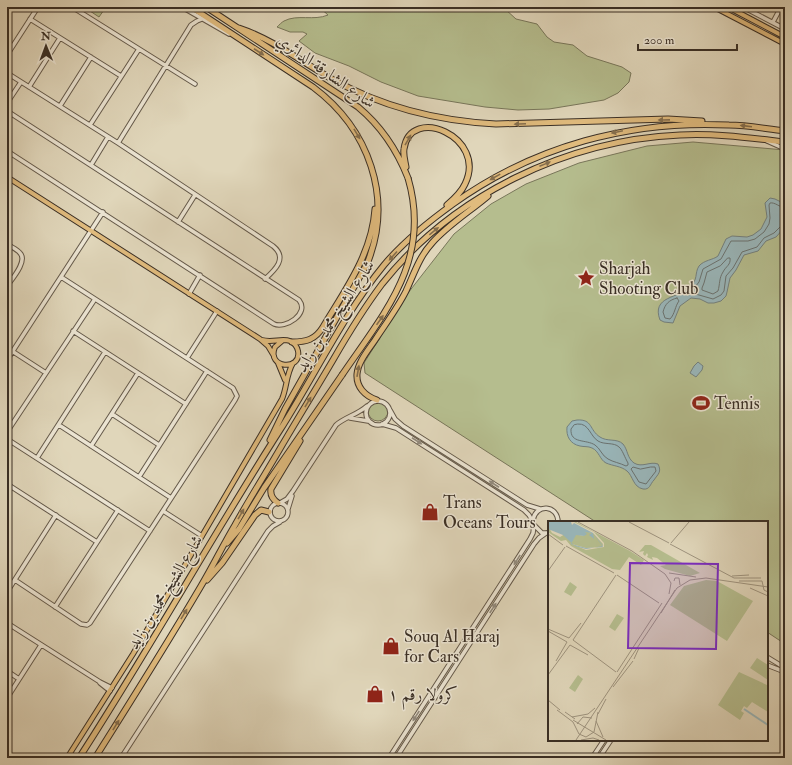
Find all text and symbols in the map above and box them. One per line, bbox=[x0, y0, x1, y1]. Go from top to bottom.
north arrow bbox=[26, 26, 66, 66]
scale bar bbox=[638, 26, 737, 52]
street label: شارع الشارقة الدائري bbox=[271, 29, 380, 115]
text: N bbox=[40, 30, 52, 43]
text: 200 m bbox=[644, 33, 675, 48]
one-way arrow bbox=[253, 48, 265, 55]
one-way arrow bbox=[658, 116, 670, 123]
one-way arrow bbox=[514, 120, 526, 127]
one-way arrow bbox=[740, 123, 752, 130]
one-way arrow bbox=[354, 129, 361, 140]
one-way arrow bbox=[611, 130, 623, 136]
one-way arrow bbox=[404, 135, 411, 146]
one-way arrow bbox=[540, 161, 552, 167]
one-way arrow bbox=[490, 174, 501, 180]
one-way arrow bbox=[429, 227, 440, 236]
one-way arrow bbox=[388, 251, 397, 261]
street label: شارع الشيخ محمد بن زايد bbox=[291, 256, 383, 379]
place label: Sharjah Shooting Club bbox=[599, 258, 698, 299]
place icon: Sharjah Shooting Club bbox=[576, 268, 596, 288]
one-way arrow bbox=[376, 315, 384, 325]
one-way arrow bbox=[355, 365, 361, 378]
sports icon: Tennis bbox=[691, 393, 711, 413]
place label: Tennis bbox=[714, 393, 760, 414]
one-way arrow bbox=[304, 396, 311, 408]
one-way arrow bbox=[411, 438, 422, 445]
one-way arrow bbox=[489, 480, 499, 488]
place label: Trans Oceans Tours bbox=[443, 492, 536, 533]
shop icon: Trans Oceans Tours bbox=[420, 502, 440, 522]
one-way arrow bbox=[238, 508, 245, 520]
inset map bbox=[548, 521, 768, 741]
street label: شارع الشيخ محمد بن زايد bbox=[123, 531, 212, 656]
one-way arrow bbox=[513, 555, 521, 565]
one-way arrow bbox=[489, 603, 497, 613]
one-way arrow bbox=[181, 608, 188, 620]
place label: Souq Al Haraj for Cars bbox=[404, 626, 500, 667]
shop icon: Souq Al Haraj for Cars bbox=[381, 636, 401, 656]
shop icon: كرولا رقم ١ bbox=[365, 684, 385, 704]
place label: كرولا رقم ١ bbox=[388, 684, 458, 710]
one-way arrow bbox=[413, 710, 420, 722]
one-way arrow bbox=[112, 720, 120, 730]

